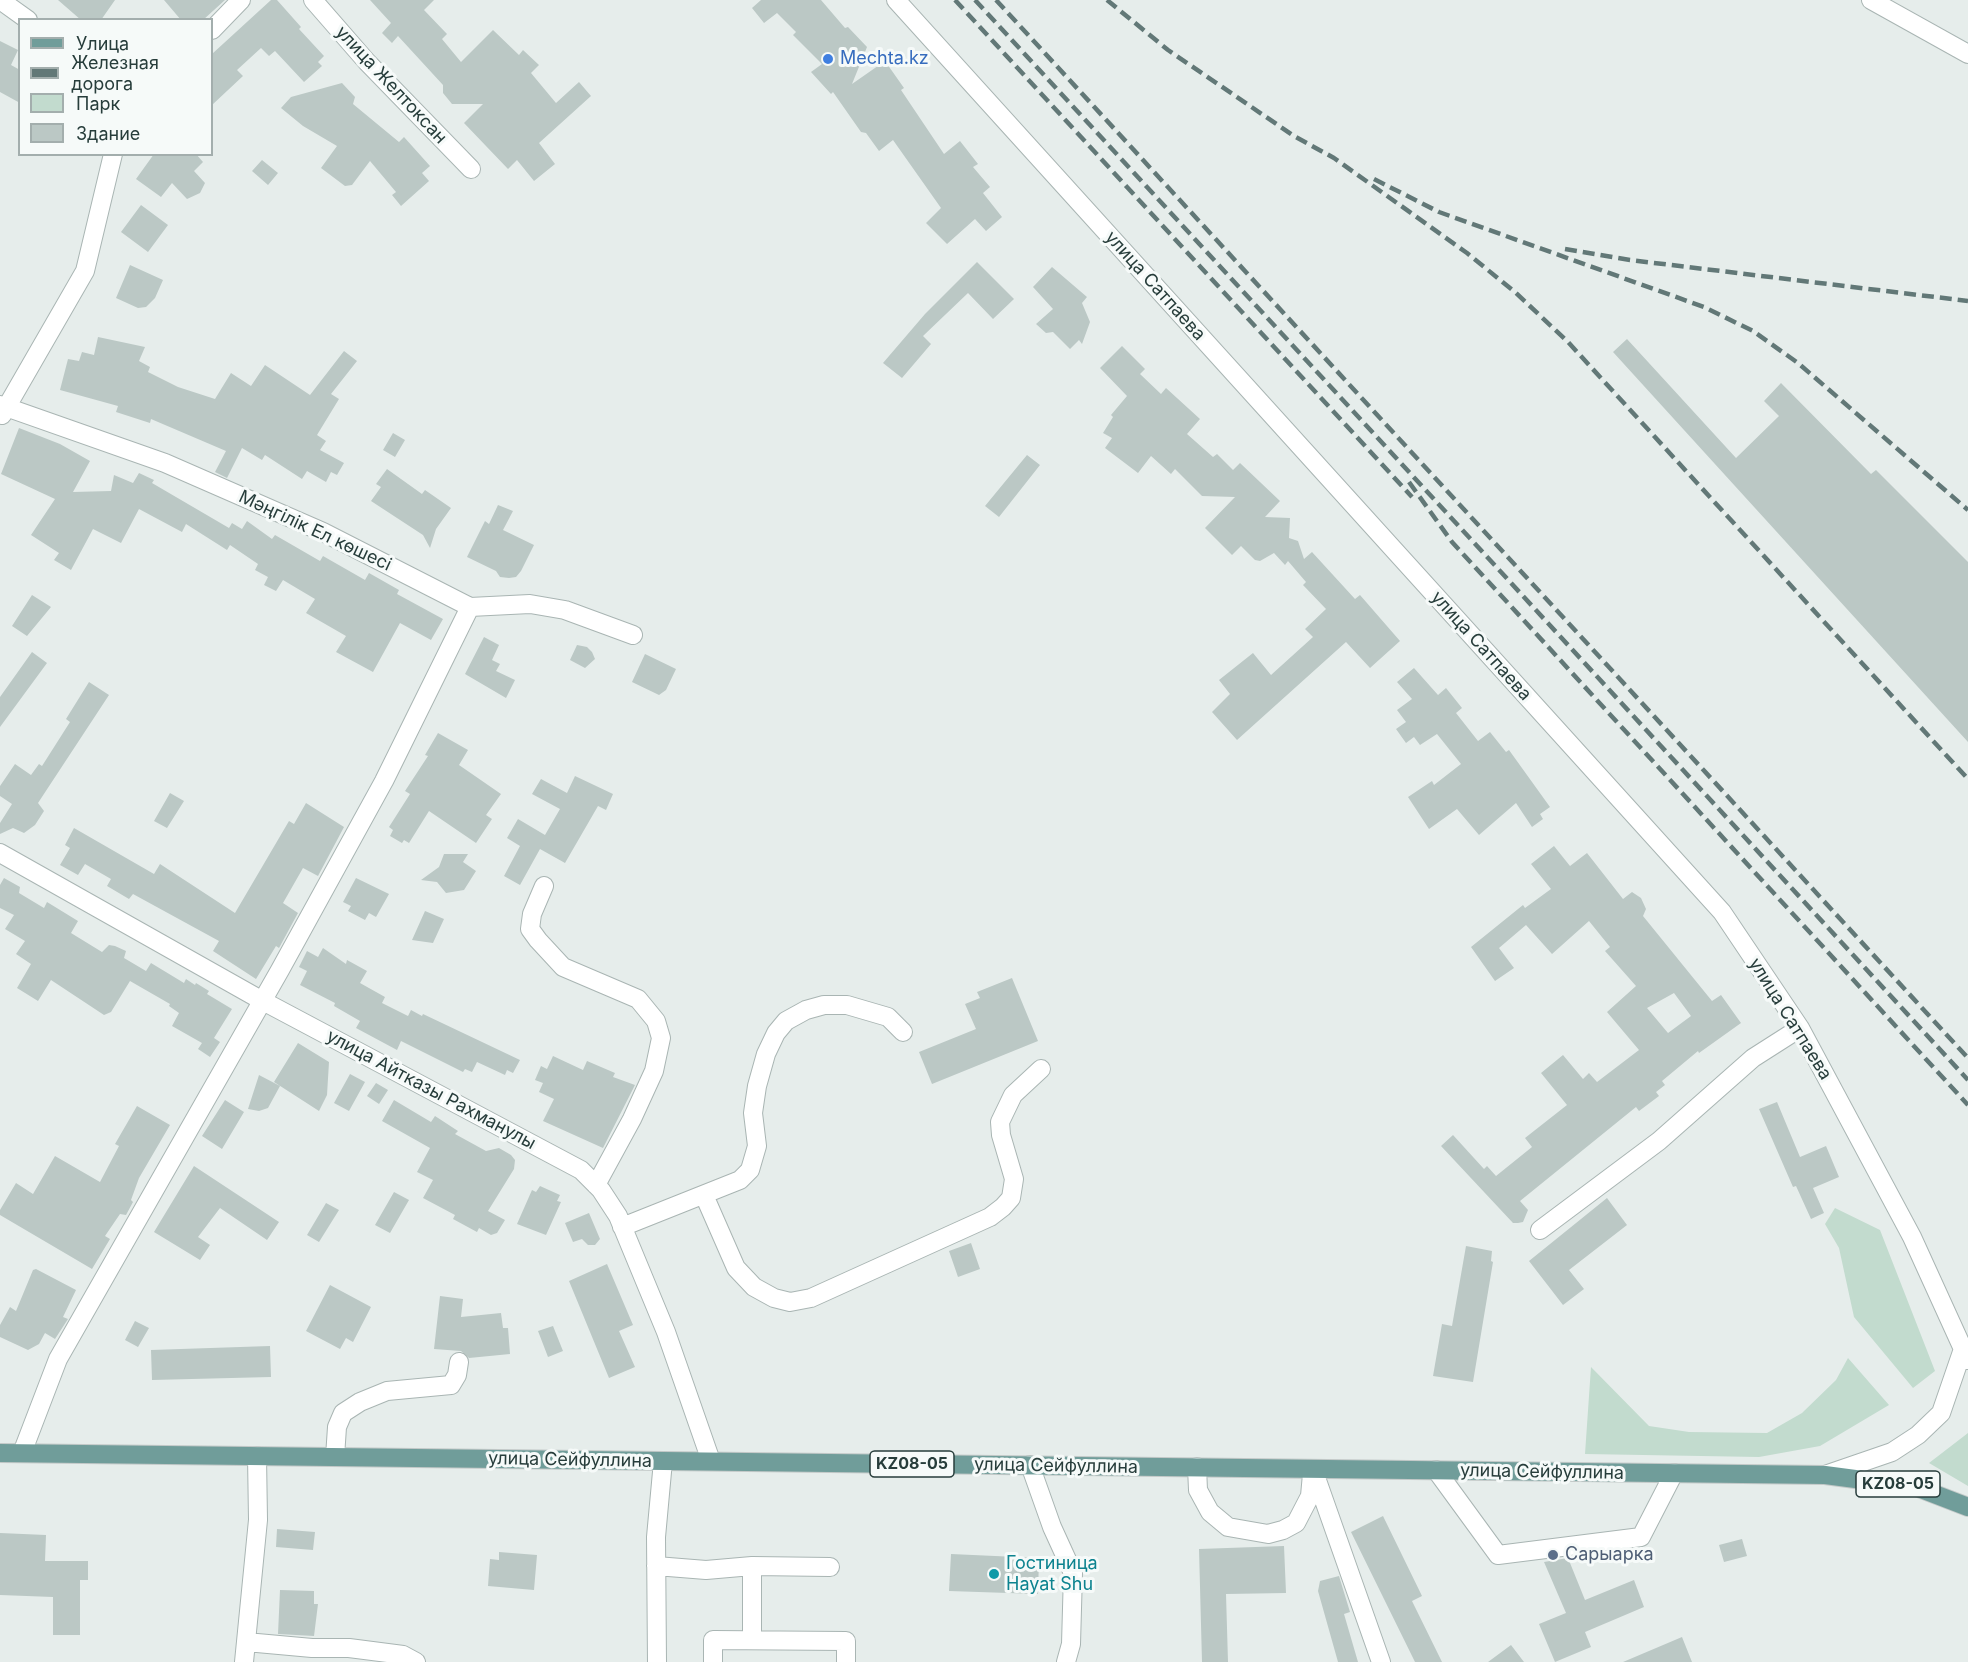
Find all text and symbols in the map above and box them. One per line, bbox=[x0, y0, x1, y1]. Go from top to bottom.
legend bbox=[18, 18, 213, 156]
street label: улица Желтоксан bbox=[331, 22, 451, 148]
text: Улица bbox=[76, 33, 129, 54]
place label: Mechta.kz bbox=[840, 48, 929, 70]
text: Железная дорога bbox=[71, 52, 159, 94]
marker: Mechta.kz bbox=[821, 52, 835, 66]
text: Парк bbox=[76, 93, 120, 114]
text: Здание bbox=[76, 123, 140, 144]
street label: улица Сатпаева bbox=[1100, 227, 1210, 345]
street label: Мәңгілік Ел көшесі bbox=[235, 486, 395, 576]
street label: улица Сатпаева bbox=[1426, 587, 1536, 705]
street label: улица Сатпаева bbox=[1744, 954, 1836, 1084]
street label: улица Айтказы Рахманулы bbox=[323, 1026, 539, 1154]
street label: улица Сейфуллина bbox=[488, 1448, 652, 1472]
road number: KZ08-05 bbox=[870, 1451, 954, 1477]
street label: улица Сейфуллина bbox=[974, 1454, 1138, 1478]
street label: улица Сейфуллина bbox=[1460, 1460, 1624, 1484]
road number: KZ08-05 bbox=[1856, 1471, 1940, 1497]
place label: Сарыарка bbox=[1565, 1544, 1654, 1566]
marker: Сарыарка bbox=[1546, 1548, 1560, 1562]
place label: Гостиница Hayat Shu bbox=[1006, 1553, 1098, 1596]
marker: Гостиница Hayat Shu bbox=[987, 1567, 1001, 1581]

